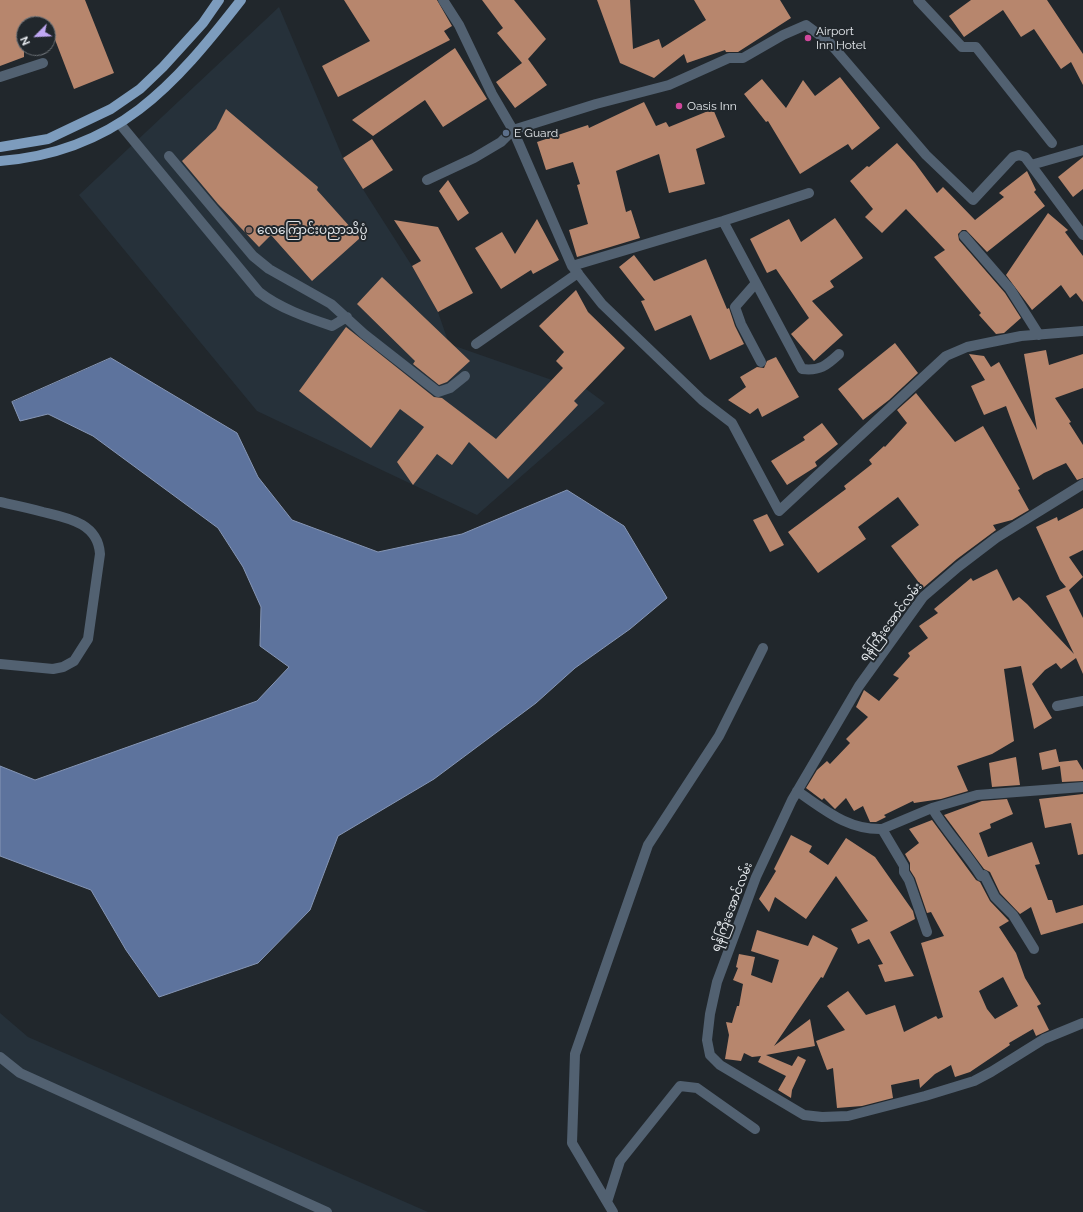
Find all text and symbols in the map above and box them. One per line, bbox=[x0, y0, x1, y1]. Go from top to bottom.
north arrow bbox=[16, 16, 56, 56]
place label: Airport Inn Hotel bbox=[816, 24, 866, 52]
marker: Airport Inn Hotel bbox=[803, 33, 813, 43]
text: N bbox=[18, 34, 33, 47]
place label: Oasis Inn bbox=[687, 99, 737, 113]
marker: Oasis Inn bbox=[674, 101, 684, 111]
place label: E Guard bbox=[514, 126, 558, 140]
marker: E Guard bbox=[501, 128, 511, 138]
place label: လေကြောင်းပညာသိပ္ပံ bbox=[257, 223, 368, 237]
marker: လေကြောင်းပညာသိပ္ပံ bbox=[244, 225, 254, 235]
street label: ရန်ကြီးအောင်လမ်း bbox=[857, 580, 925, 664]
street label: ရန်ကြီးအောင်လမ်း bbox=[708, 860, 756, 954]

